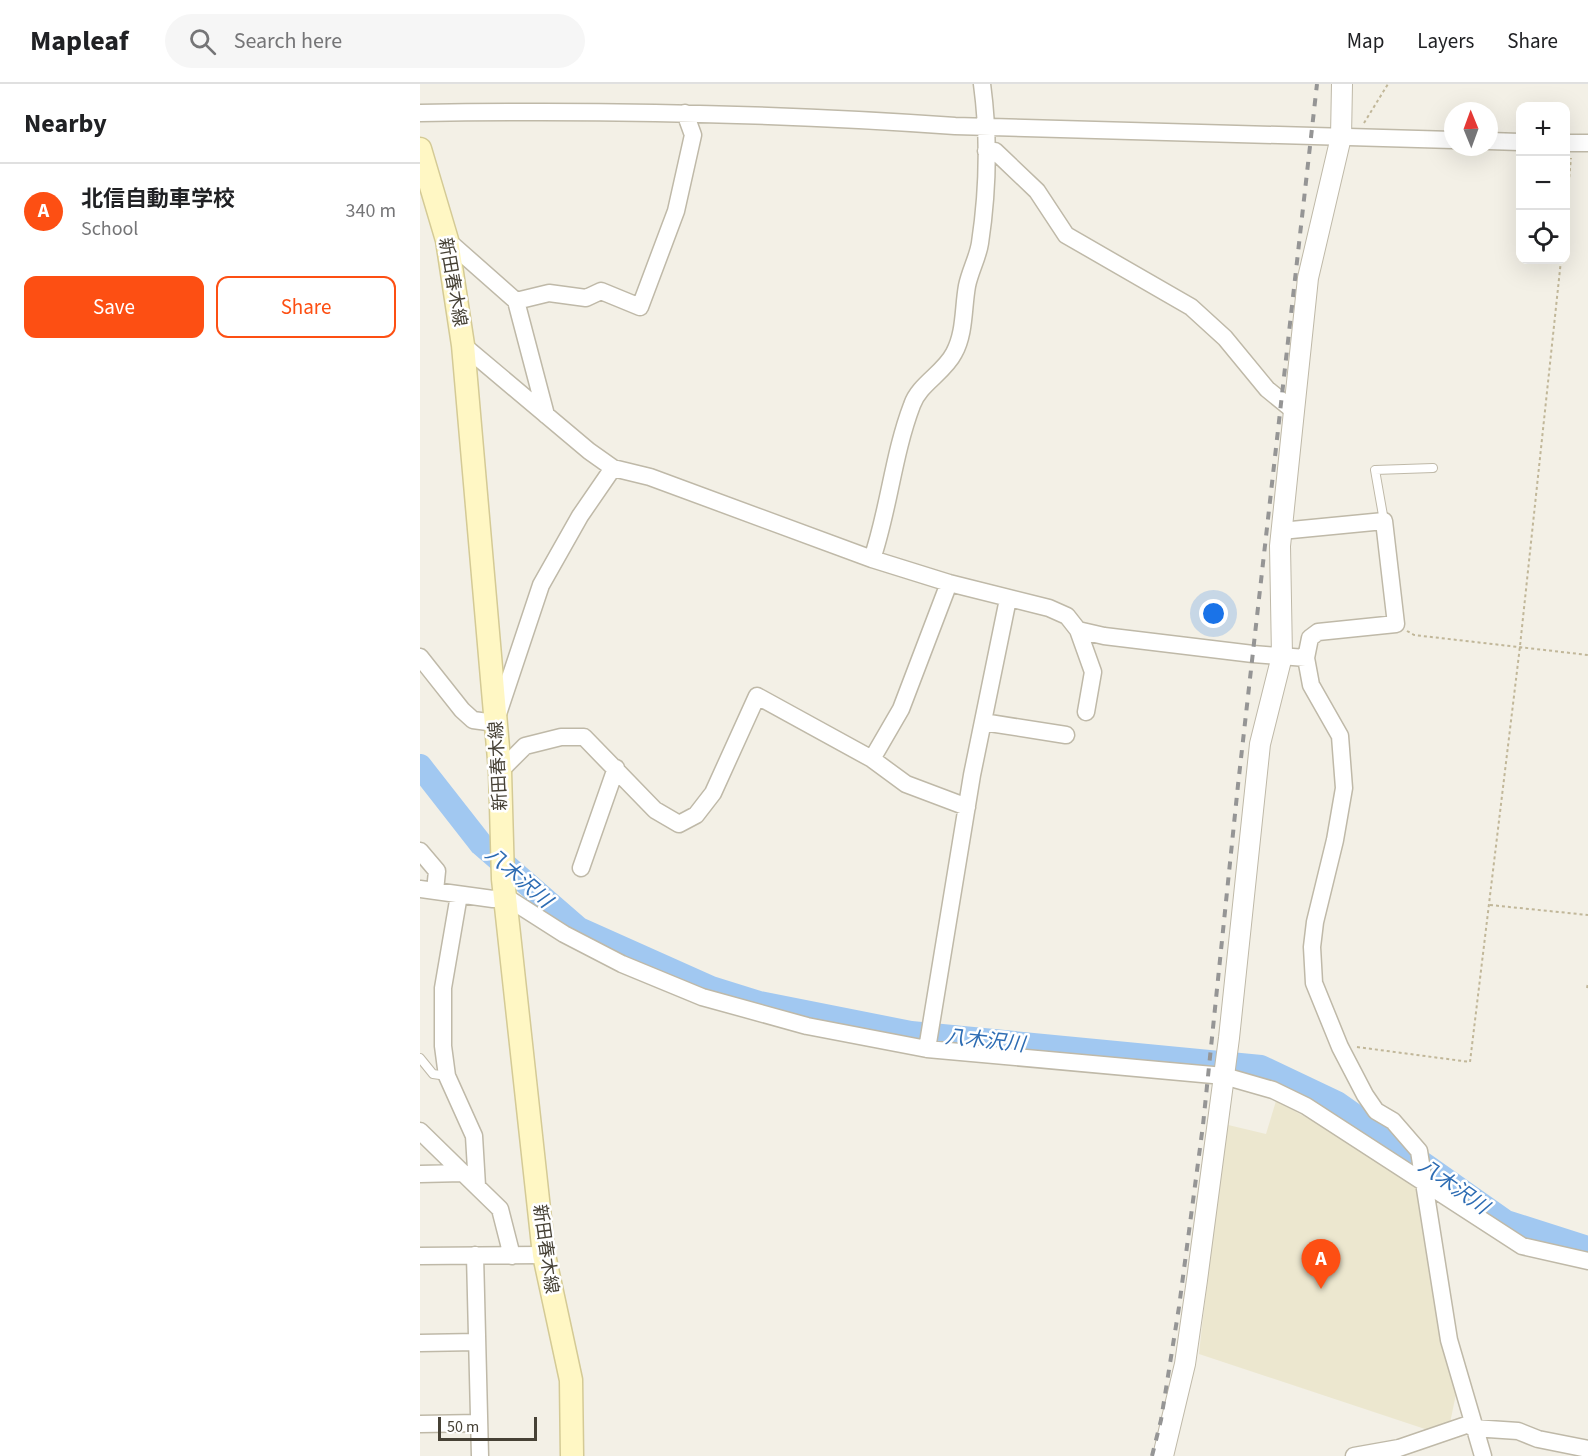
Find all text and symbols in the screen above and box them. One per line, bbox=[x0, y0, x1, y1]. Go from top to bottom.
search box bbox=[165, 14, 585, 68]
text: Mapleaf bbox=[30, 21, 129, 61]
icon: search bbox=[186, 25, 219, 58]
text: Search here bbox=[234, 25, 342, 57]
text: Map bbox=[1347, 26, 1384, 56]
text: Layers bbox=[1417, 26, 1474, 56]
text: Share bbox=[1507, 26, 1558, 56]
north arrow bbox=[1444, 102, 1498, 156]
map controls bbox=[1516, 102, 1570, 264]
button: + bbox=[1516, 102, 1570, 156]
text: Nearby bbox=[24, 105, 107, 142]
button: − bbox=[1516, 156, 1570, 210]
text: 北信自動車学校 bbox=[81, 183, 235, 215]
text: A bbox=[38, 197, 49, 225]
text: 340 m bbox=[346, 197, 396, 225]
button: locate bbox=[1516, 210, 1570, 264]
text: School bbox=[81, 215, 138, 243]
street label: 新田春木線 bbox=[432, 236, 473, 329]
button: Save bbox=[24, 276, 204, 338]
button: Share bbox=[216, 276, 396, 338]
your location bbox=[1199, 599, 1228, 628]
street label: 新田春木線 bbox=[484, 720, 513, 812]
water label: 八木沢川 bbox=[479, 841, 559, 916]
water label: 八木沢川 bbox=[944, 1023, 1028, 1059]
water label: 八木沢川 bbox=[1413, 1152, 1496, 1222]
street label: 新田春木線 bbox=[527, 1203, 564, 1295]
pin: A bbox=[1302, 1240, 1340, 1289]
scale bar bbox=[438, 1414, 537, 1442]
text: 50 m bbox=[447, 1416, 479, 1438]

